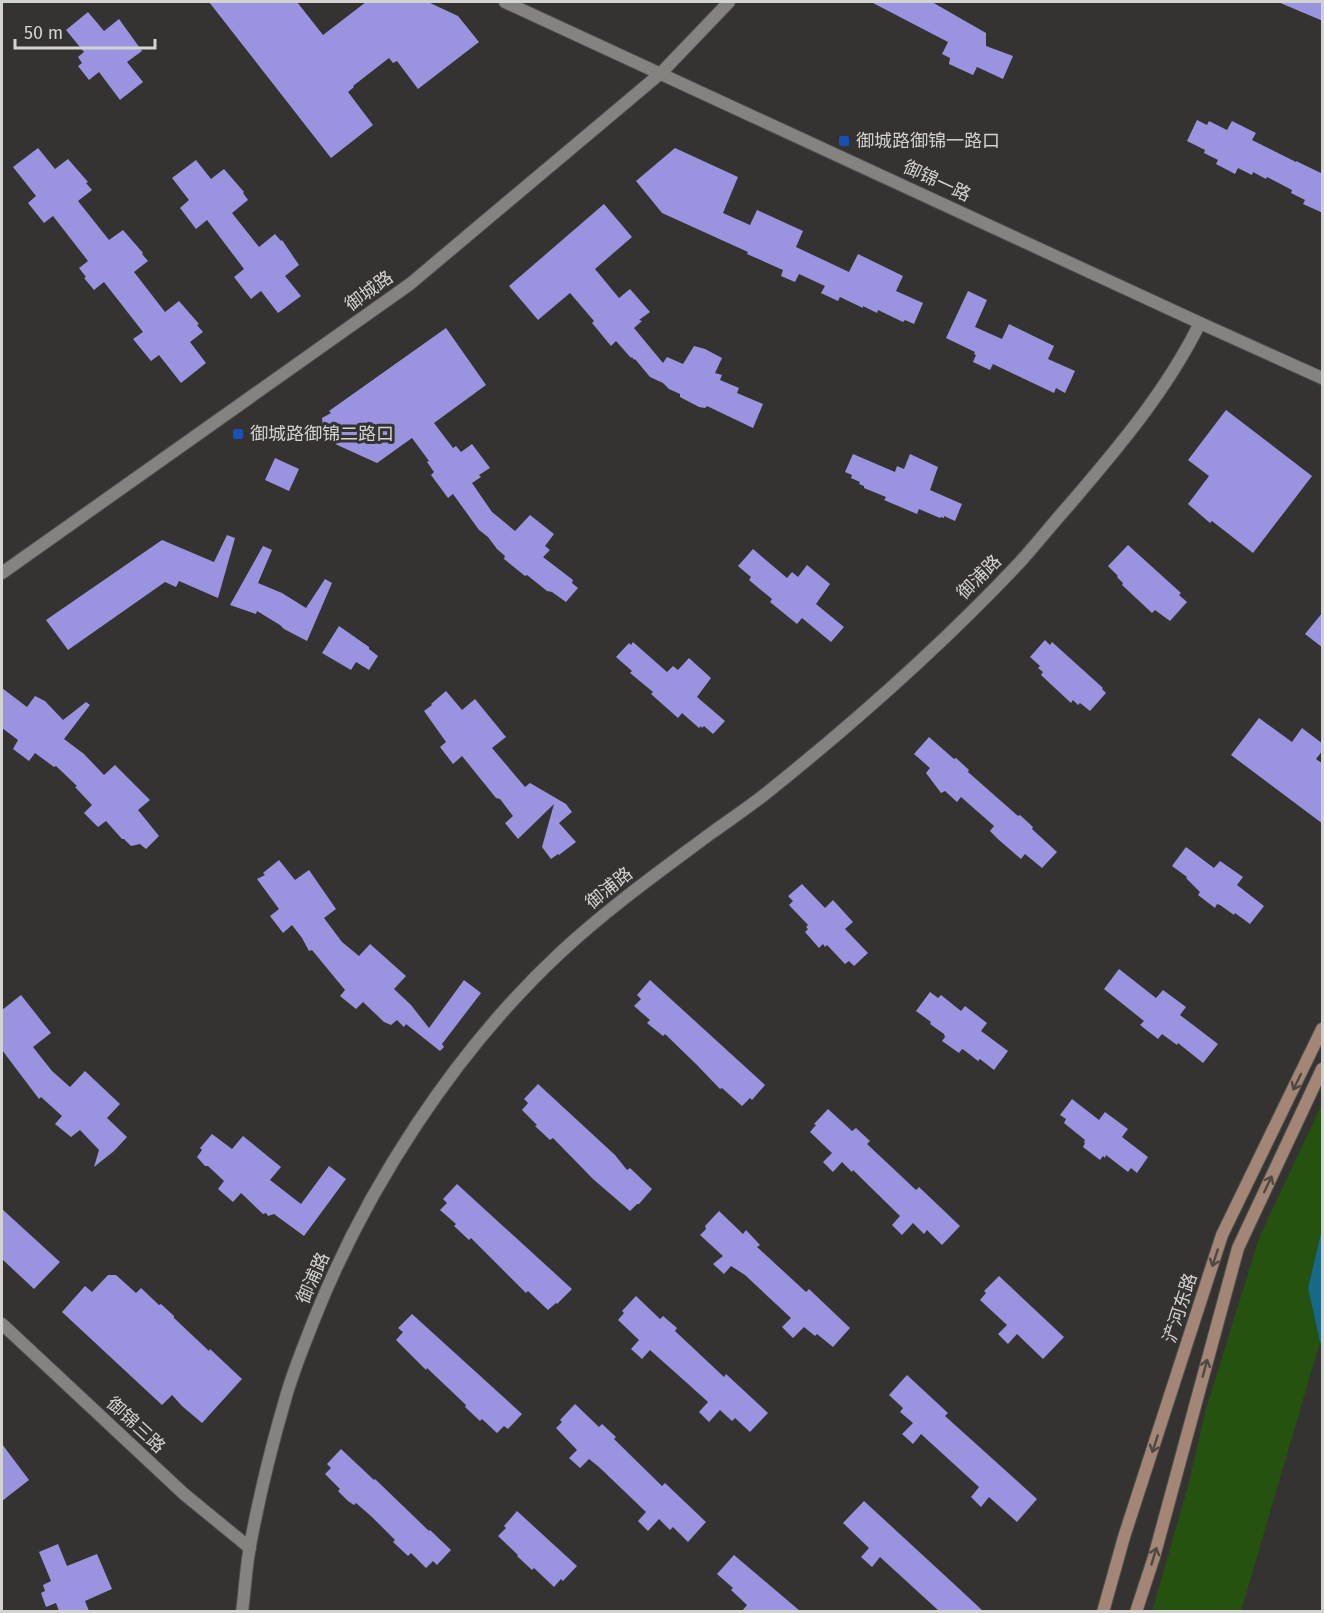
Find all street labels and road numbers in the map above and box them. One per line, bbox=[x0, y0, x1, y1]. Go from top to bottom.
street label: 御锦一路 bbox=[900, 156, 974, 206]
street label: 御城路 bbox=[341, 266, 397, 316]
street label: 御浦路 bbox=[952, 550, 1006, 604]
street label: 御浦路 bbox=[581, 862, 637, 914]
street label: 御浦路 bbox=[292, 1249, 334, 1307]
street label: 浐河东路 bbox=[1158, 1270, 1202, 1346]
street label: 御锦三路 bbox=[102, 1392, 170, 1458]

